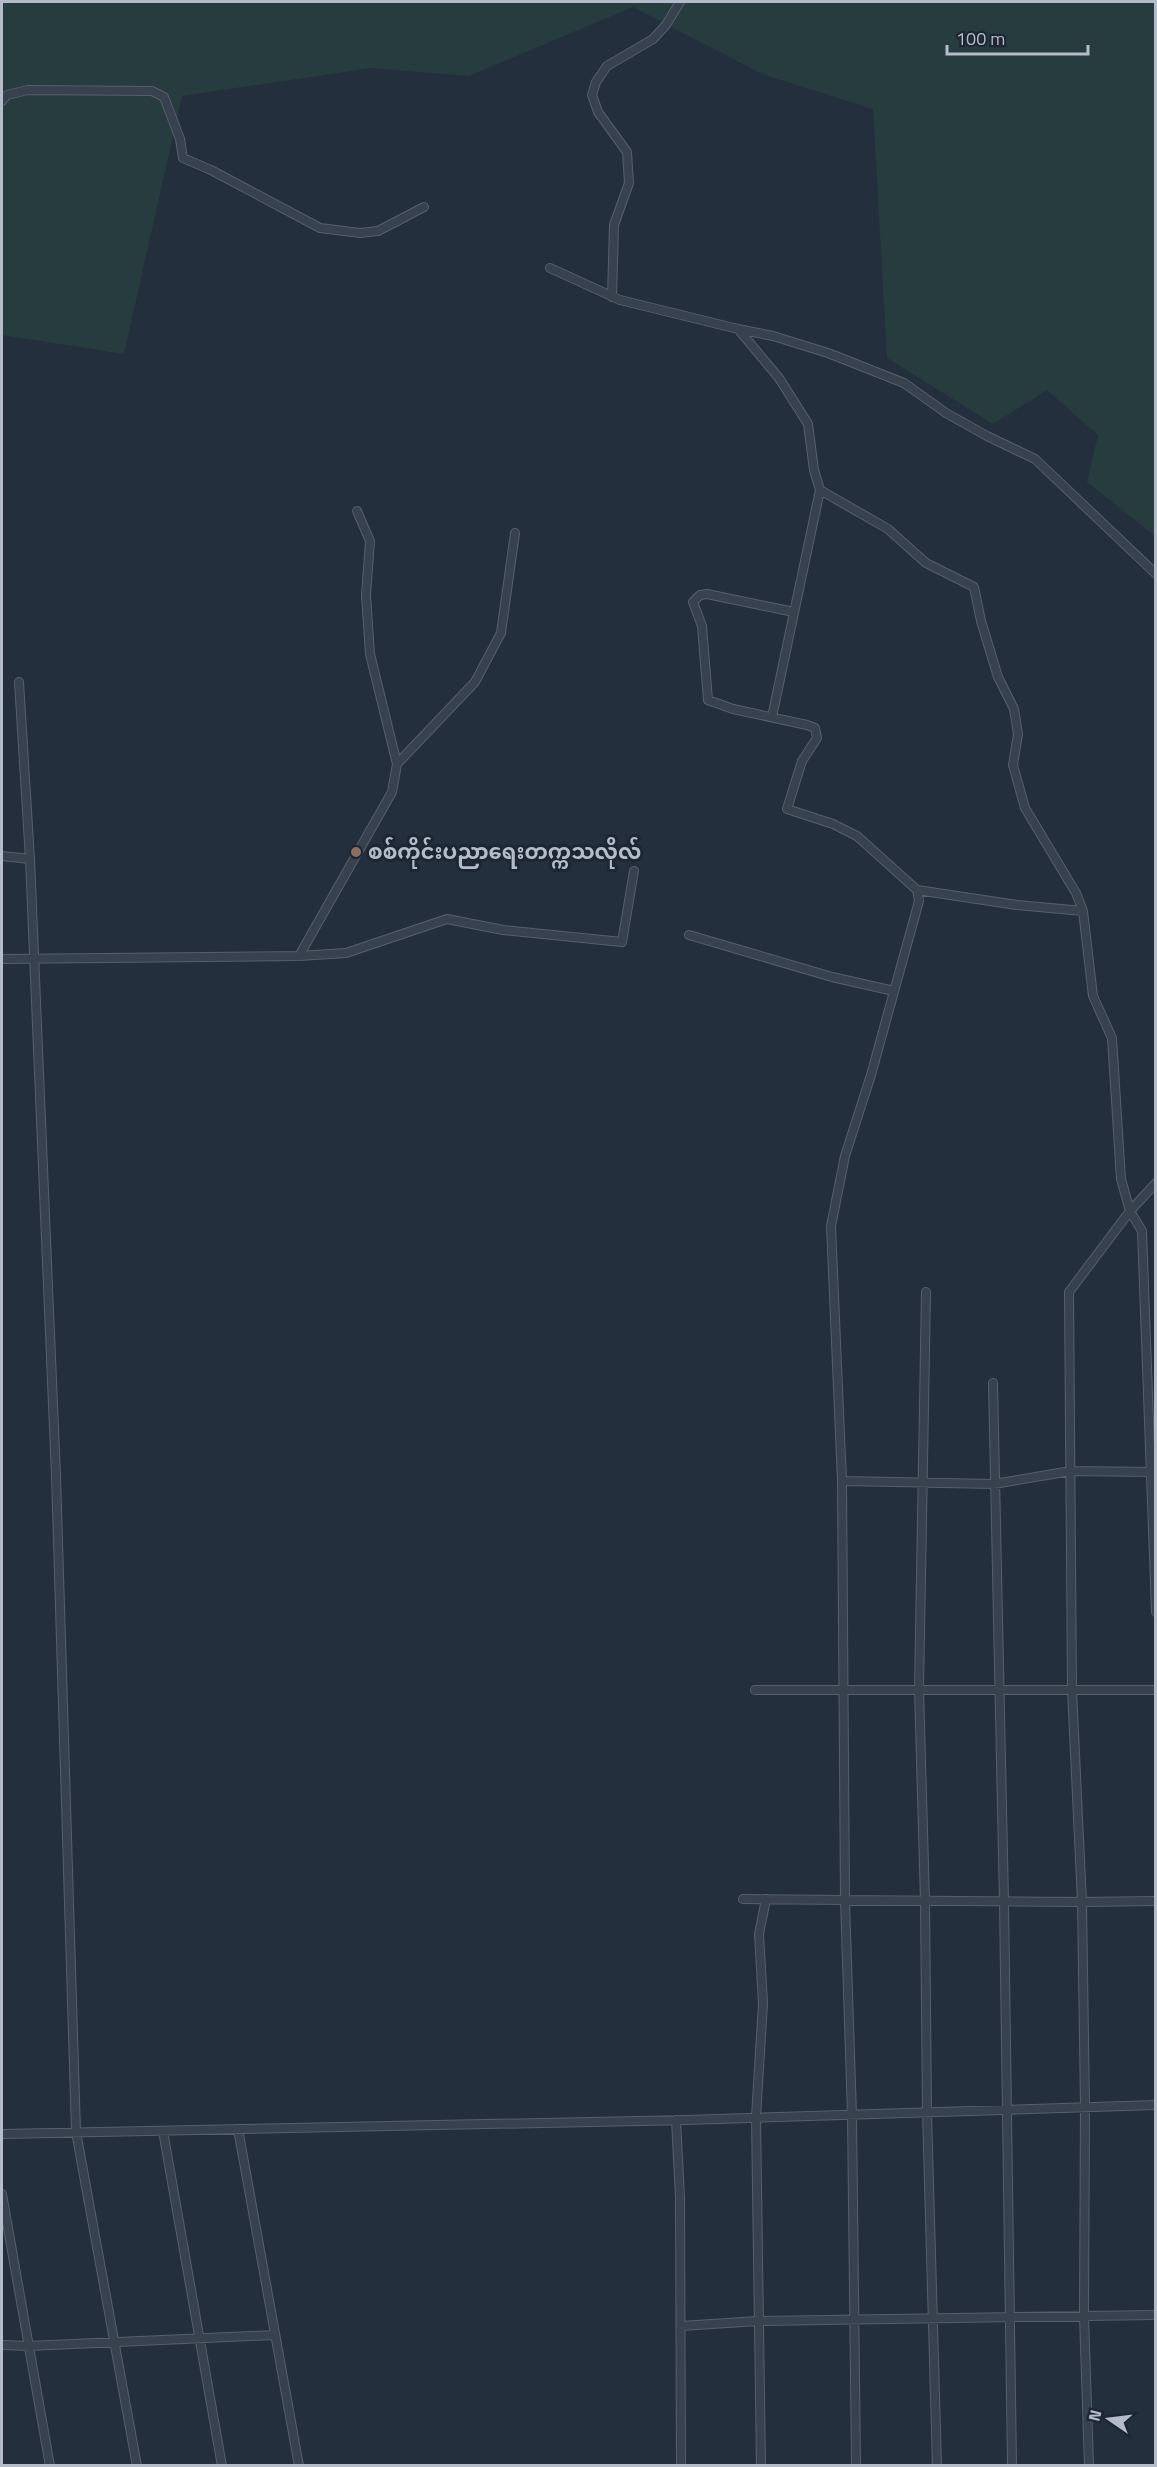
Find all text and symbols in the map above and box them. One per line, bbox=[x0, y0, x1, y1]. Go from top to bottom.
scale bar bbox=[947, 18, 1088, 56]
text: 100 m bbox=[956, 25, 1005, 52]
place label: စစ်ကိုင်းပညာရေးတက္ကသလိုလ် bbox=[368, 835, 641, 870]
marker: စစ်ကိုင်းပညာရေးတက္ကသလိုလ် bbox=[349, 845, 363, 859]
north arrow bbox=[1079, 2389, 1139, 2449]
text: N bbox=[1081, 2407, 1107, 2424]

